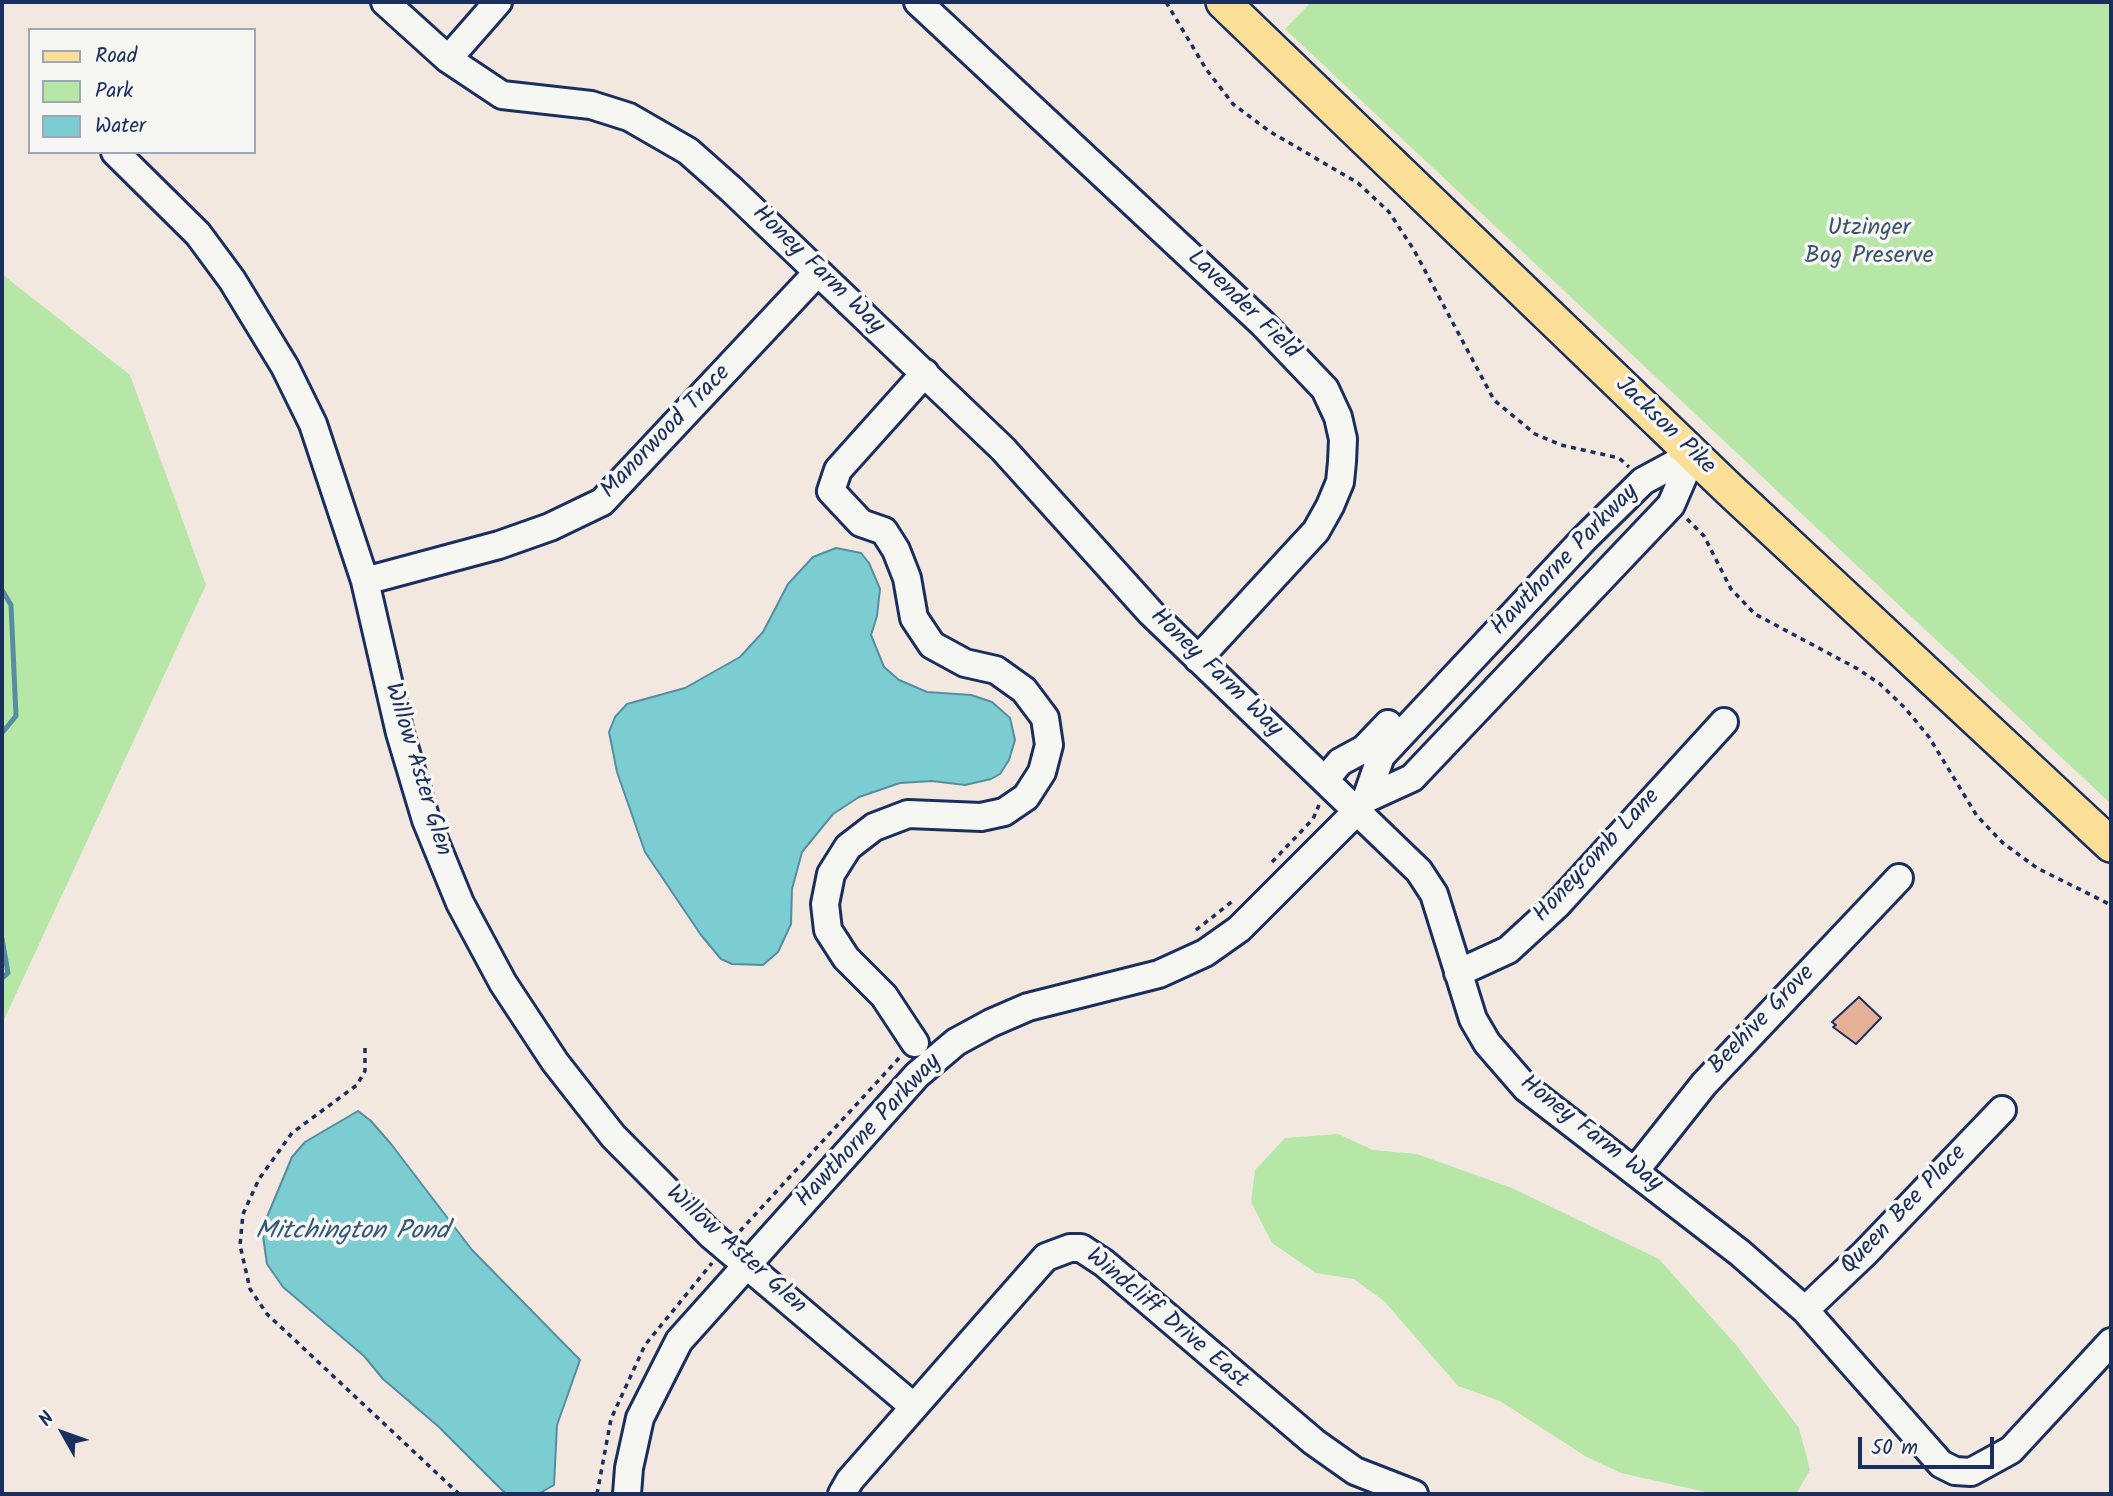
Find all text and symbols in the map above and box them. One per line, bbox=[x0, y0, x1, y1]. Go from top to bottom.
legend bbox=[28, 28, 256, 154]
text: Road bbox=[95, 40, 137, 73]
text: Park bbox=[95, 75, 133, 108]
text: Water bbox=[95, 110, 146, 143]
street label: Honey Farm Way bbox=[745, 200, 889, 342]
park label: Utzinger Bog Preserve bbox=[1805, 216, 1933, 272]
street label: Lavender Field bbox=[1180, 245, 1304, 367]
street label: Manorwood Trace bbox=[596, 360, 738, 506]
street label: Jackson Pike bbox=[1608, 372, 1720, 482]
street label: Hawthorne Parkway bbox=[1486, 479, 1646, 643]
street label: Honey Farm Way bbox=[1143, 603, 1287, 745]
street label: Willow Aster Glen bbox=[376, 680, 456, 860]
street label: Honeycomb Lane bbox=[1529, 784, 1667, 930]
street label: Beehive Grove bbox=[1704, 960, 1822, 1082]
street label: Hawthorne Parkway bbox=[791, 1049, 949, 1215]
street label: Honey Farm Way bbox=[1513, 1070, 1667, 1200]
street label: Queen Bee Place bbox=[1836, 1140, 1974, 1282]
street label: Willow Aster Glen bbox=[659, 1180, 811, 1322]
water label: Mitchington Pond bbox=[255, 1218, 449, 1250]
street label: Windcliff Drive East bbox=[1079, 1244, 1253, 1396]
north arrow bbox=[28, 1398, 98, 1468]
text: N bbox=[32, 1405, 62, 1434]
scale bar bbox=[1861, 1422, 1997, 1466]
text: 50 m bbox=[1871, 1432, 1918, 1465]

